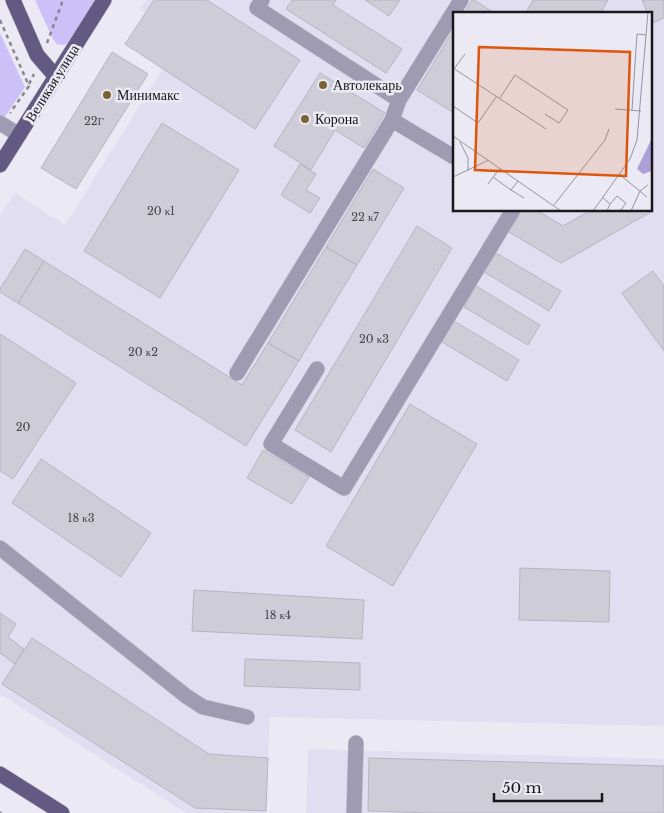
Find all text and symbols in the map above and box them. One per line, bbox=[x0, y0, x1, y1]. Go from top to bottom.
inset map bbox=[453, 12, 652, 211]
street label: Великая улица bbox=[21, 40, 83, 125]
place label: Автолекарь bbox=[333, 76, 402, 94]
marker: Автолекарь bbox=[317, 79, 329, 91]
place label: Минимакс bbox=[117, 86, 180, 104]
marker: Минимакс bbox=[101, 89, 113, 101]
place label: Корона bbox=[315, 110, 359, 128]
marker: Корона bbox=[299, 113, 311, 125]
house number: 22Г bbox=[84, 114, 104, 128]
house number: 20 к1 bbox=[147, 204, 175, 218]
house number: 22 к7 bbox=[351, 210, 379, 224]
house number: 20 к3 bbox=[359, 332, 389, 346]
house number: 20 к2 bbox=[128, 345, 158, 359]
house number: 20 bbox=[16, 420, 30, 434]
house number: 18 к3 bbox=[68, 511, 95, 525]
house number: 18 к4 bbox=[265, 608, 291, 622]
scale bar bbox=[494, 770, 602, 802]
text: 50 m bbox=[502, 778, 542, 797]

